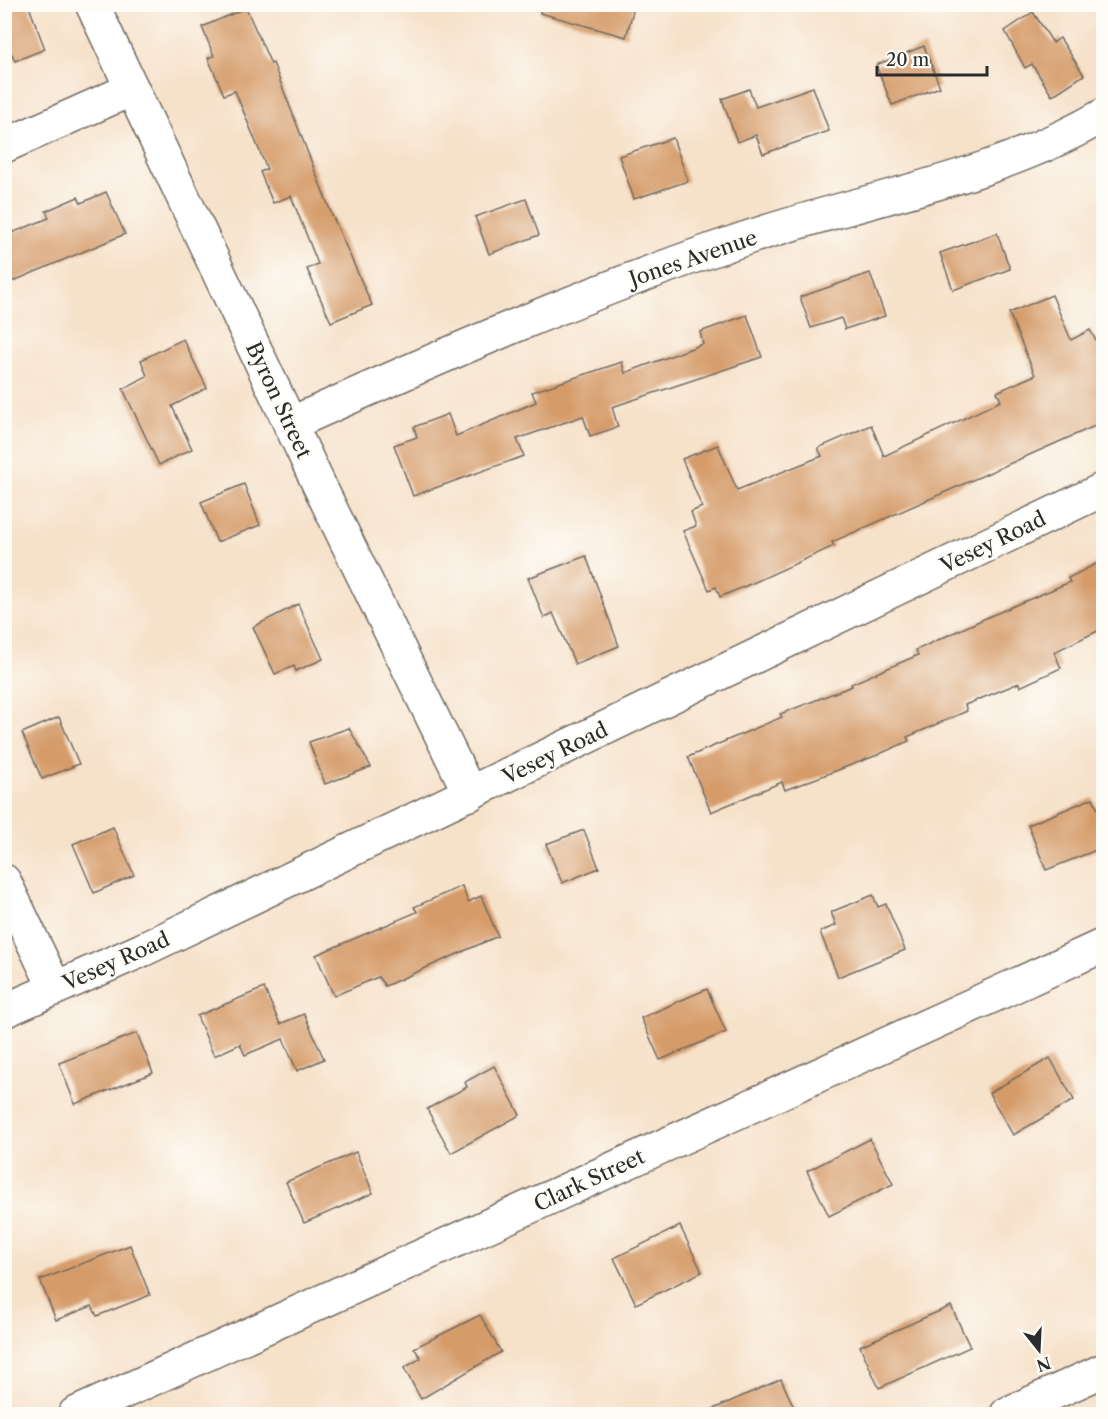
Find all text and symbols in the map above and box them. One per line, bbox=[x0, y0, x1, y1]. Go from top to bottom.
scale bar bbox=[877, 39, 986, 77]
text: 20 m bbox=[886, 49, 930, 71]
street label: Jones Avenue bbox=[623, 224, 760, 293]
street label: Byron Street bbox=[241, 338, 317, 463]
street label: Vesey Road bbox=[935, 506, 1050, 579]
street label: Vesey Road bbox=[497, 717, 612, 790]
street label: Vesey Road bbox=[58, 926, 173, 996]
street label: Clark Street bbox=[530, 1143, 649, 1217]
north arrow bbox=[1009, 1320, 1069, 1380]
text: N bbox=[1034, 1353, 1053, 1376]

